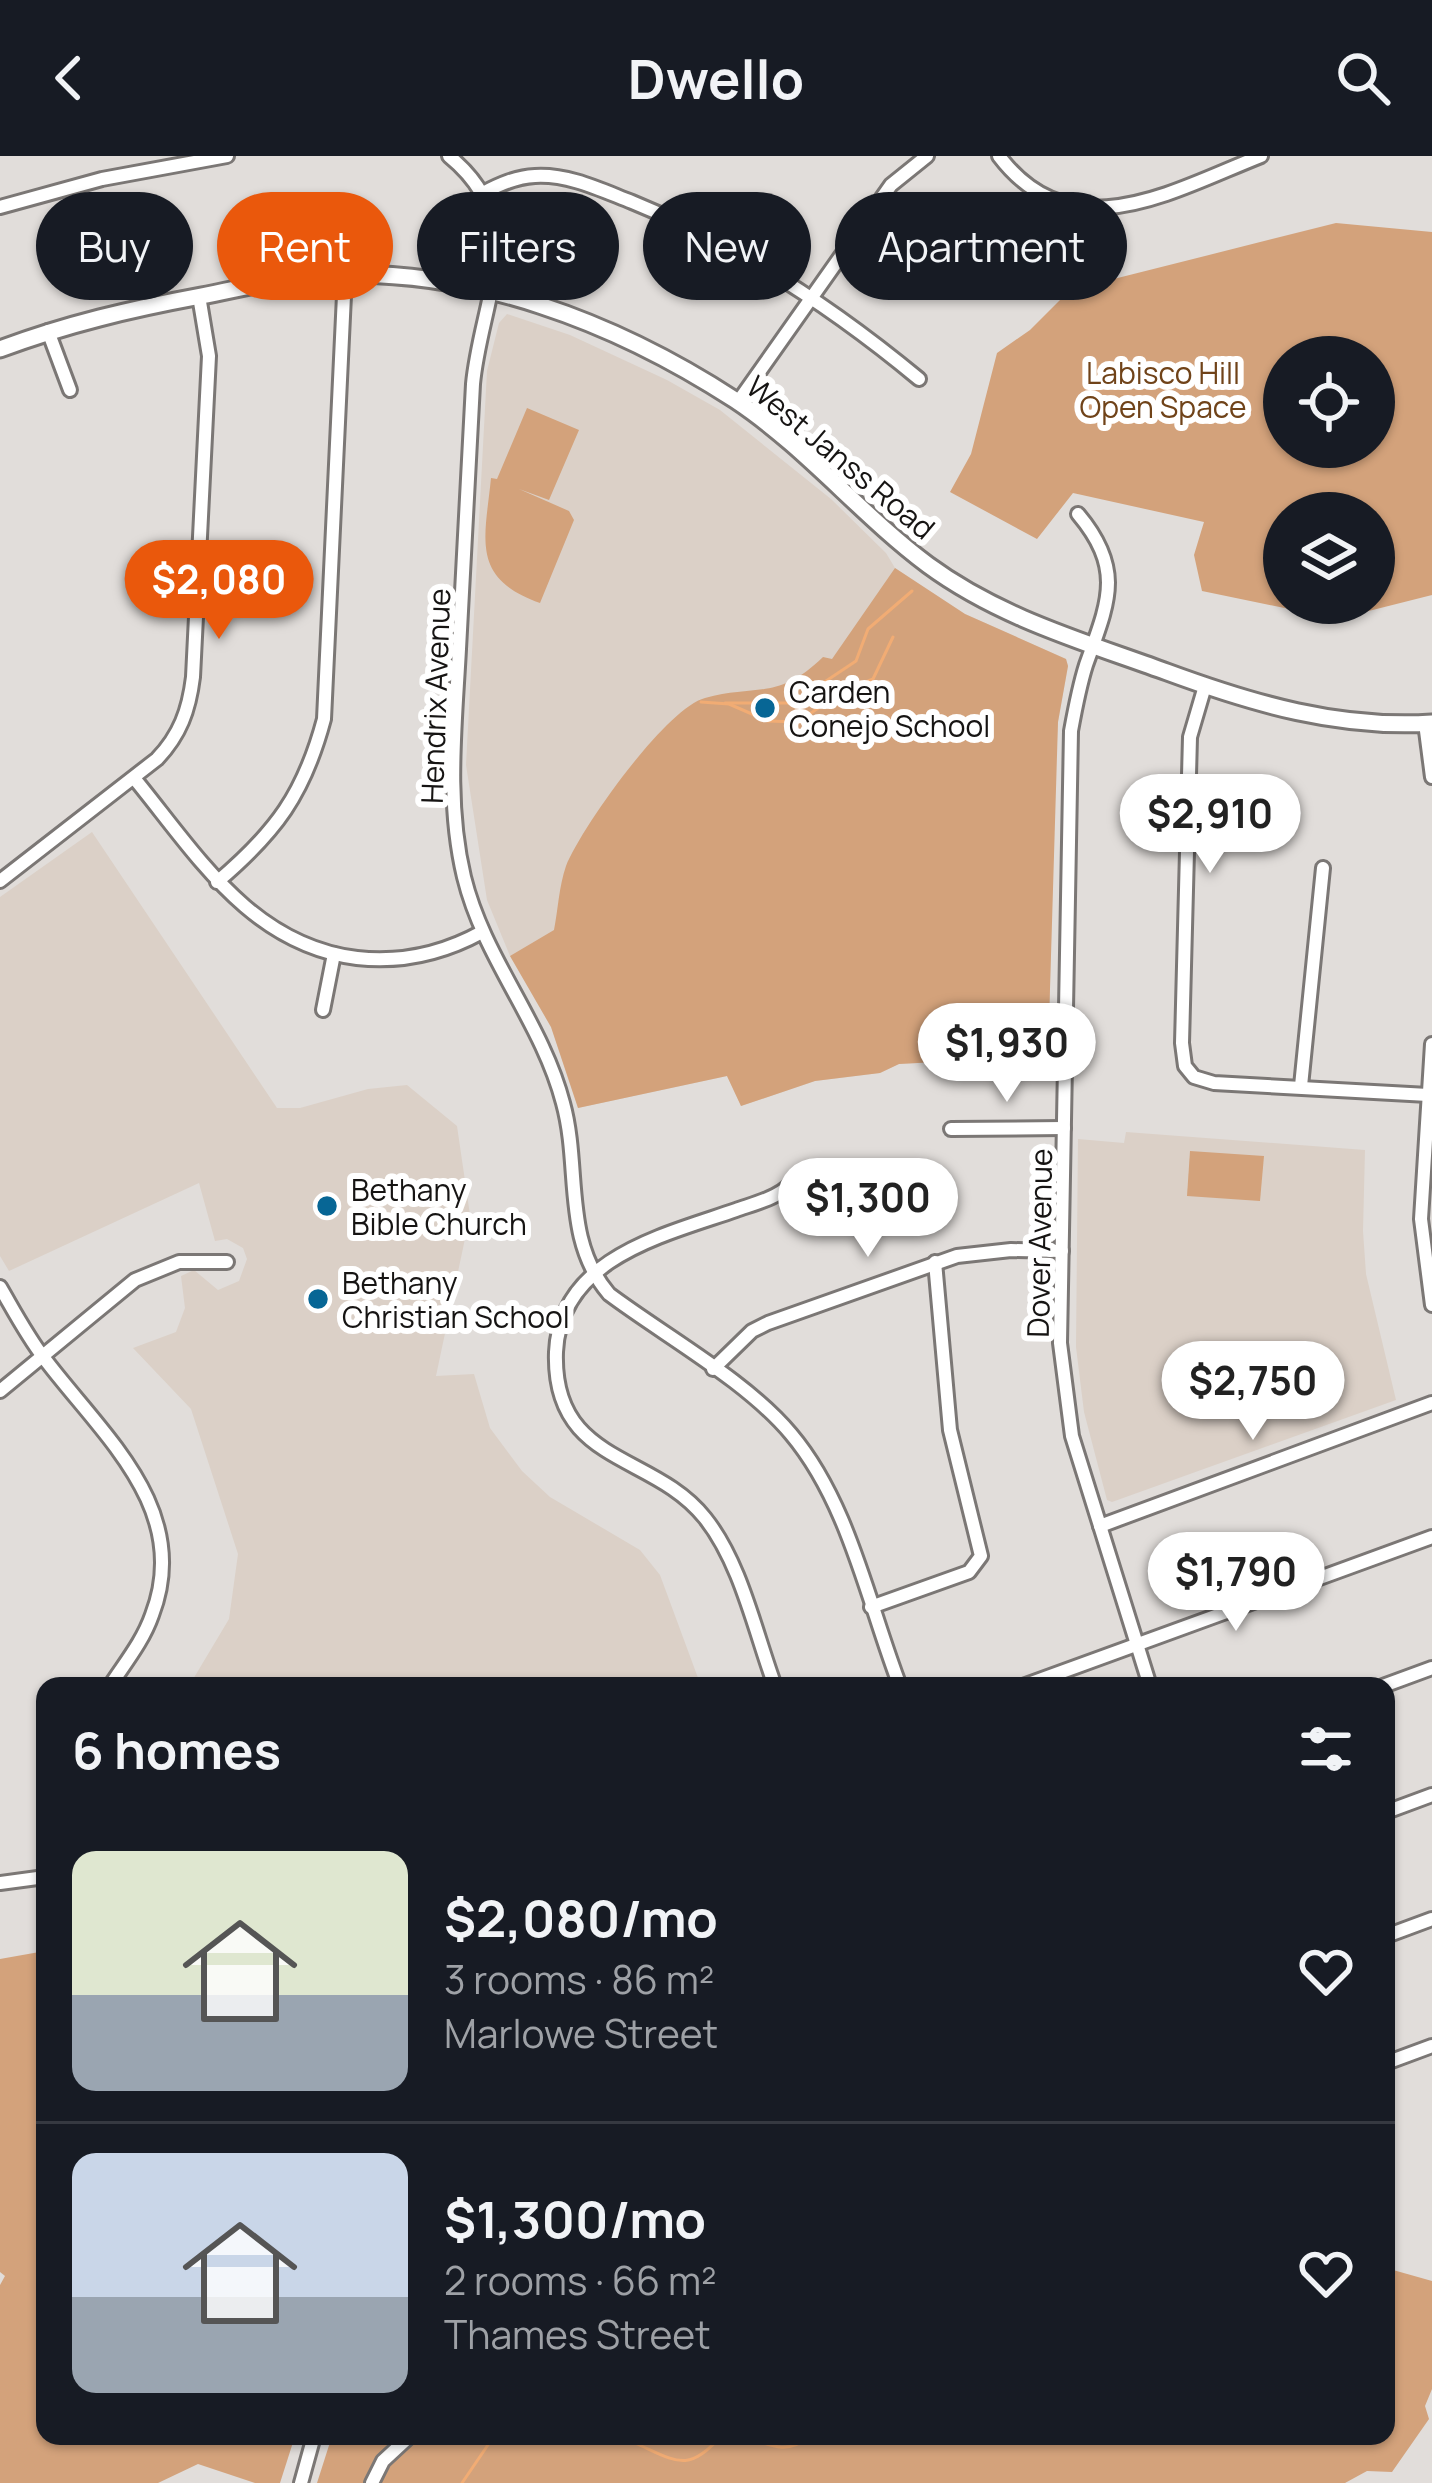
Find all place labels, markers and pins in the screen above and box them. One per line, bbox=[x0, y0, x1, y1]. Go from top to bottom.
pin: $2,080 bbox=[121, 540, 317, 642]
place label: Carden Conejo School bbox=[789, 671, 990, 746]
marker: Carden Conejo School bbox=[752, 695, 778, 721]
pin: $2,910 bbox=[1112, 774, 1308, 876]
pin: $1,930 bbox=[909, 1003, 1105, 1105]
pin: $1,300 bbox=[770, 1158, 966, 1260]
place label: Bethany Bible Church bbox=[351, 1169, 527, 1244]
marker: Bethany Bible Church bbox=[314, 1193, 340, 1219]
place label: Bethany Christian School bbox=[342, 1262, 570, 1337]
marker: Bethany Christian School bbox=[305, 1286, 331, 1312]
pin: $2,750 bbox=[1155, 1341, 1351, 1443]
pin: $1,790 bbox=[1138, 1532, 1334, 1634]

